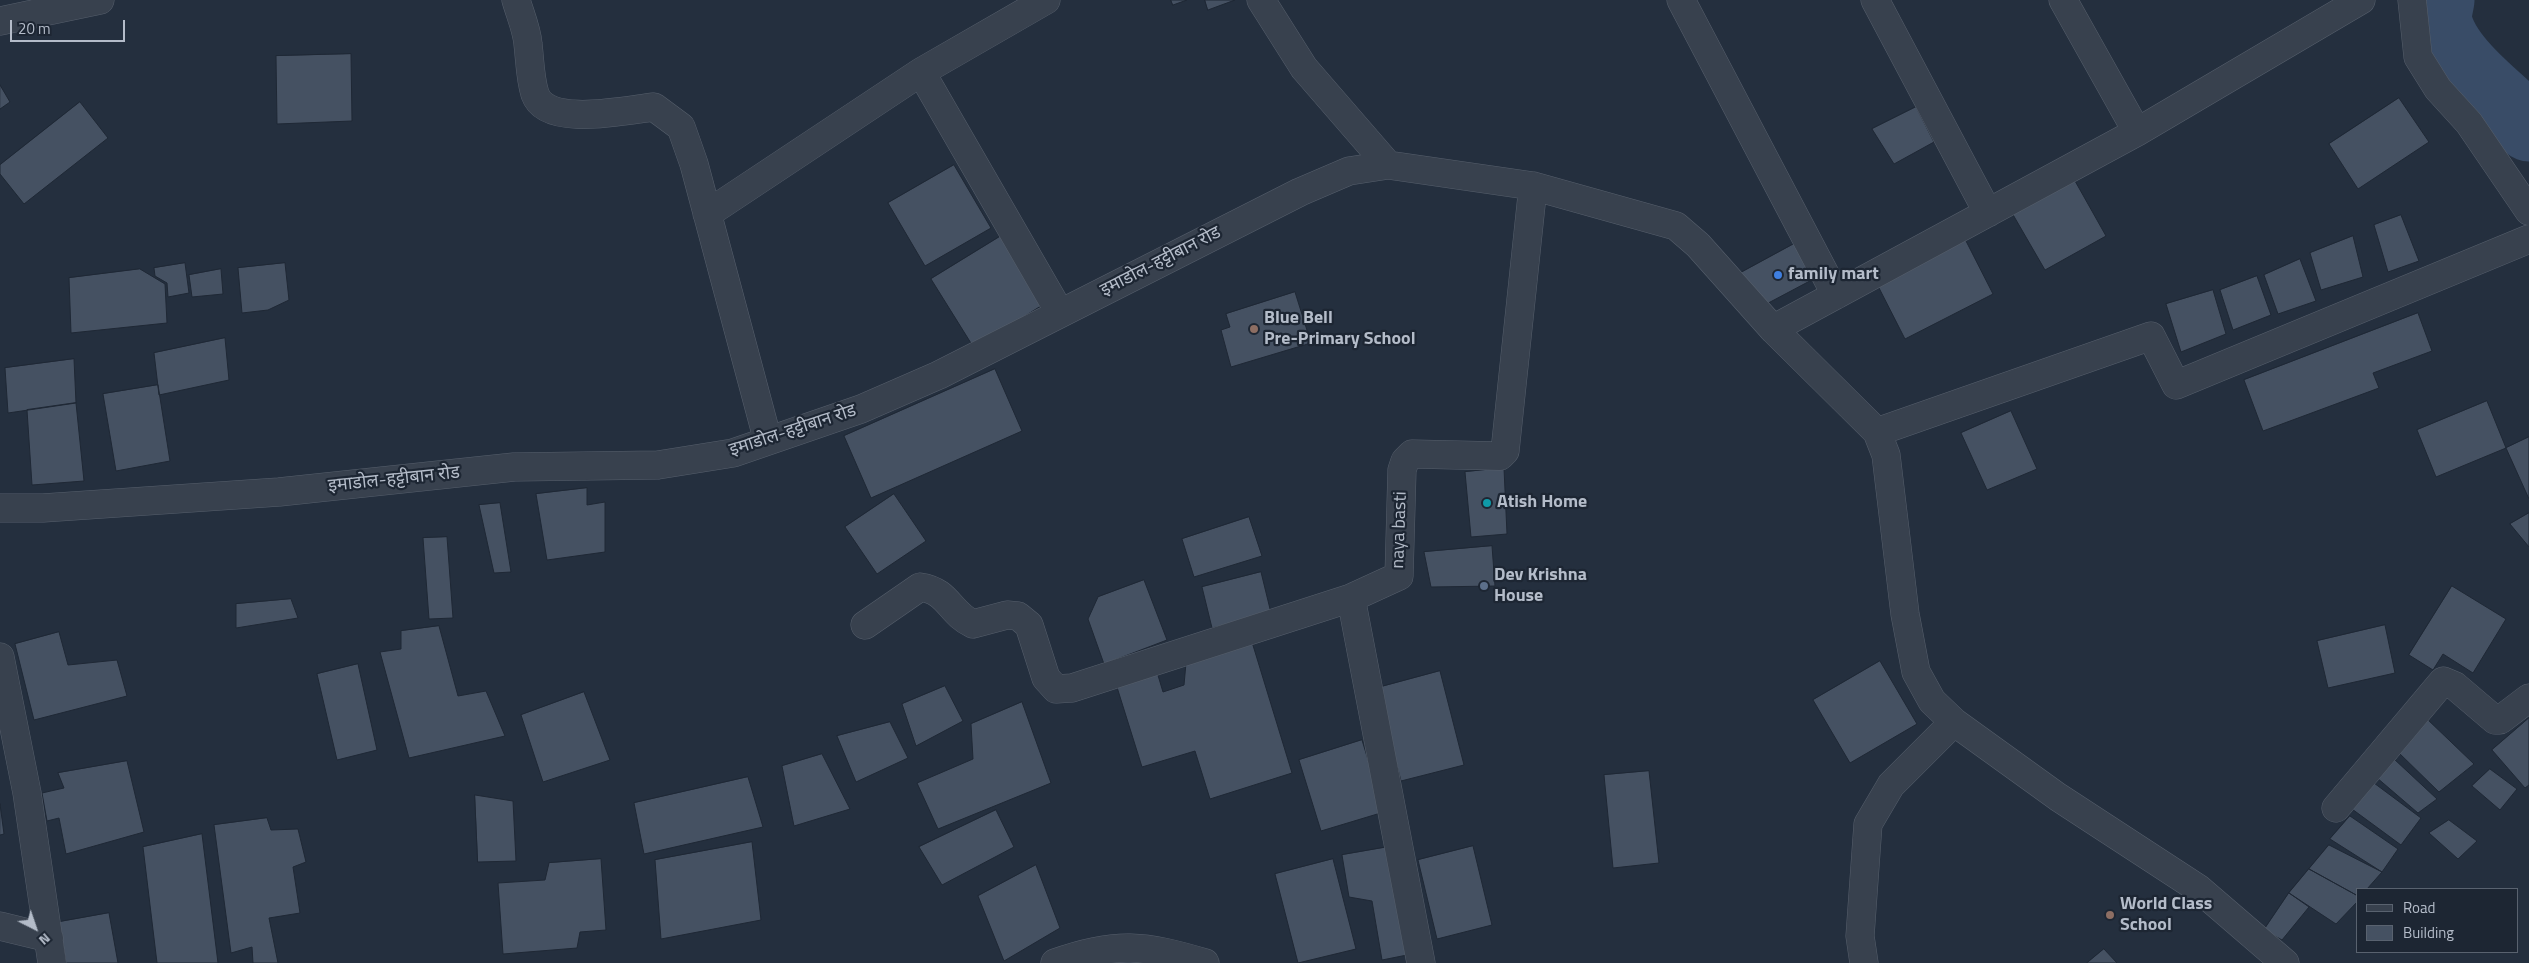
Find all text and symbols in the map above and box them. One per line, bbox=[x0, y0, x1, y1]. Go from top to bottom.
scale bar bbox=[12, 10, 128, 42]
text: 20 m bbox=[18, 17, 51, 40]
street label: इमाडोल-हट्टीबान रोड bbox=[1097, 222, 1225, 302]
place label: family mart bbox=[1788, 264, 1879, 286]
marker: family mart bbox=[1772, 269, 1784, 281]
place label: Blue Bell Pre-Primary School bbox=[1264, 308, 1416, 350]
marker: Blue Bell Pre-Primary School bbox=[1248, 323, 1260, 335]
street label: इमाडोल-हट्टीबान रोड bbox=[727, 400, 859, 462]
street label: इमाडोल-हट्टीबान रोड bbox=[327, 462, 461, 498]
street label: naya basti bbox=[1388, 491, 1412, 569]
place label: Atish Home bbox=[1497, 492, 1587, 514]
marker: Atish Home bbox=[1481, 497, 1493, 509]
place label: Dev Krishna House bbox=[1494, 565, 1587, 608]
marker: Dev Krishna House bbox=[1478, 580, 1490, 592]
legend bbox=[2356, 888, 2519, 953]
place label: World Class School bbox=[2120, 894, 2212, 936]
text: Road bbox=[2403, 896, 2435, 919]
north arrow bbox=[10, 903, 60, 953]
marker: World Class School bbox=[2104, 909, 2116, 921]
text: Building bbox=[2403, 921, 2454, 944]
text: N bbox=[35, 929, 56, 951]

